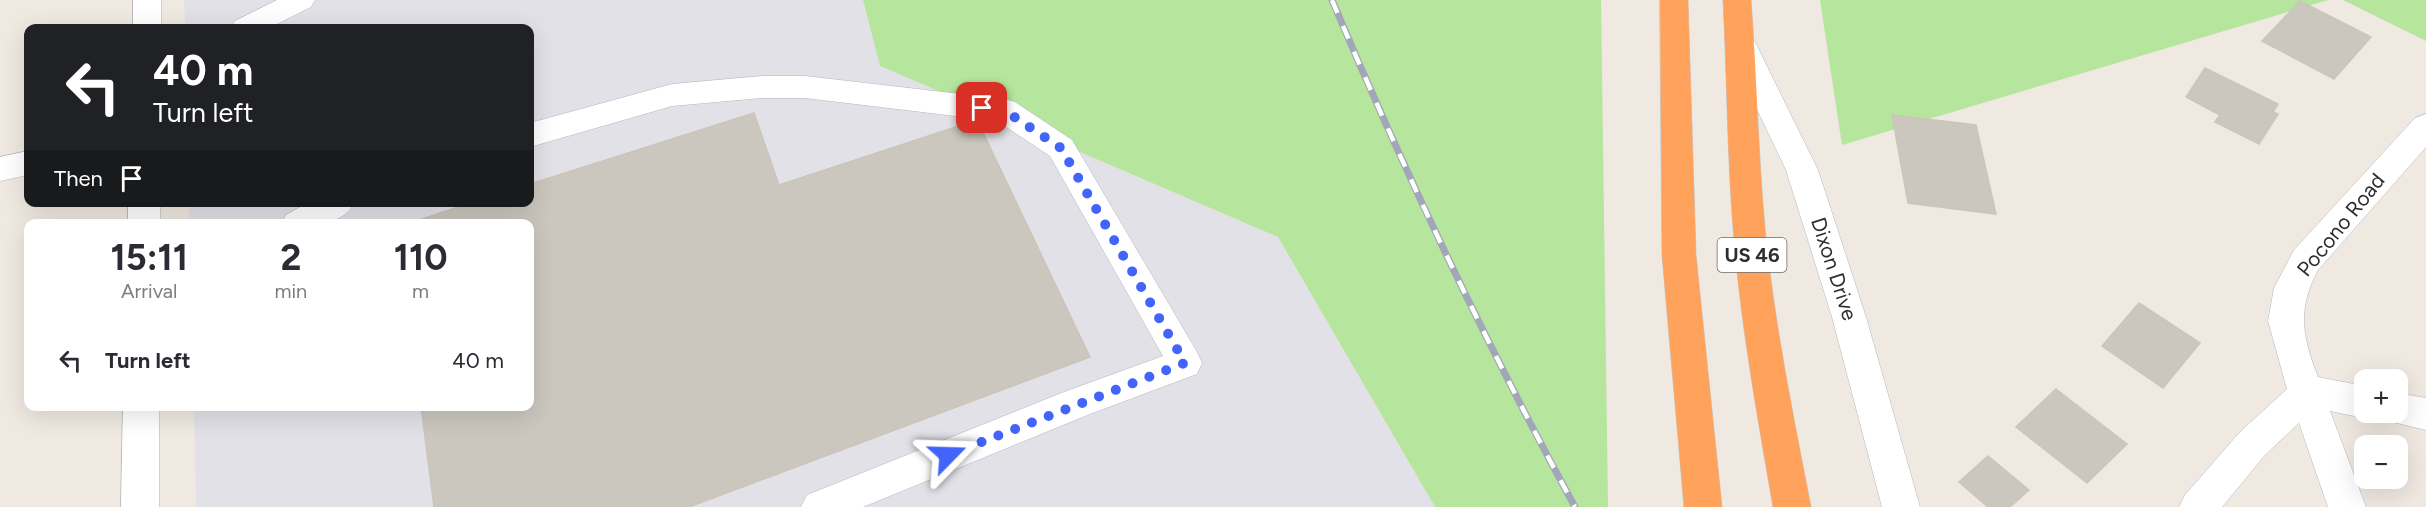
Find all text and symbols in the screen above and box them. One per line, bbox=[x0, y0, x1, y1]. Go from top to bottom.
text: 40 m bbox=[153, 45, 253, 96]
icon: left bbox=[54, 48, 132, 126]
pin bbox=[956, 82, 1007, 133]
icon: arrive bbox=[965, 91, 998, 124]
text: Turn left bbox=[153, 96, 253, 129]
icon: arrive bbox=[115, 162, 148, 195]
text: Then bbox=[54, 165, 103, 192]
street label: Pocono Road bbox=[2292, 168, 2390, 281]
street label: Dixon Drive bbox=[1806, 214, 1863, 324]
text: 15:11 bbox=[111, 236, 188, 279]
text: 2 bbox=[280, 236, 301, 279]
text: 110 bbox=[394, 236, 447, 279]
road number: US 46 bbox=[1718, 238, 1786, 272]
text: Arrival bbox=[121, 279, 177, 303]
text: min bbox=[274, 279, 307, 303]
text: m bbox=[412, 279, 429, 303]
icon: left bbox=[54, 344, 87, 377]
text: Turn left bbox=[105, 347, 191, 374]
text: 40 m bbox=[452, 347, 504, 374]
map controls bbox=[2354, 369, 2408, 489]
button: + bbox=[2354, 369, 2408, 423]
position arrow bbox=[916, 423, 980, 487]
button: − bbox=[2354, 435, 2408, 489]

